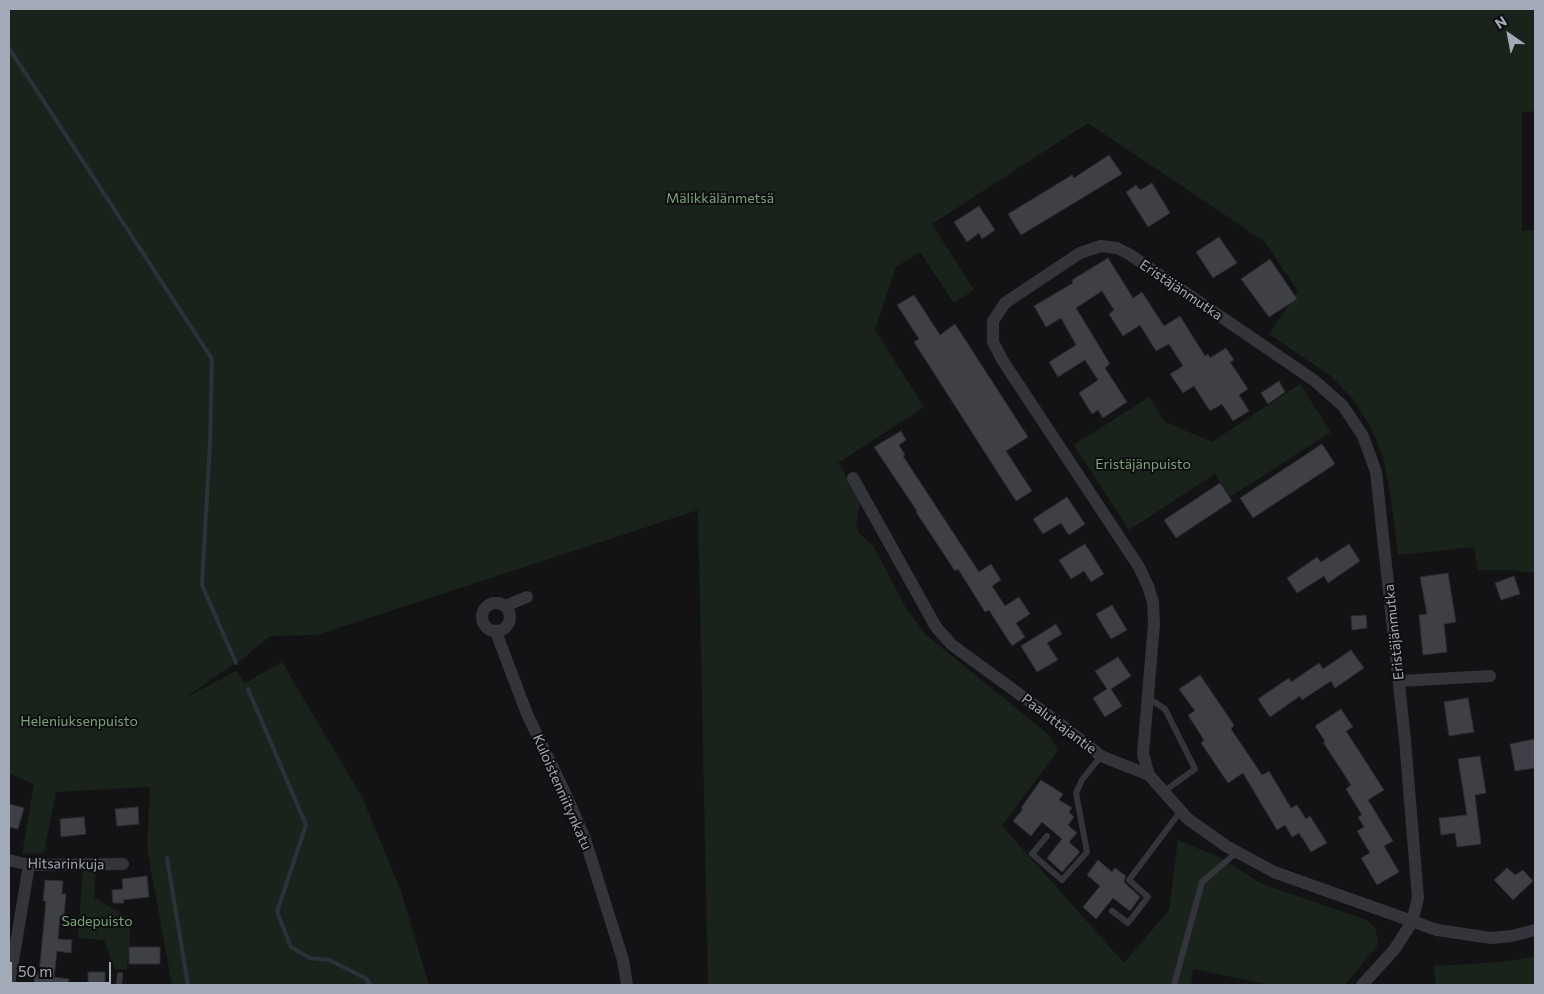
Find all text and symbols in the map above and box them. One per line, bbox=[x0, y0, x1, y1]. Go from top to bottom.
north arrow bbox=[1484, 10, 1534, 60]
text: N bbox=[1492, 12, 1510, 32]
park label: Mälikkälänmetsä bbox=[666, 190, 774, 206]
street label: Eristäjänmutka bbox=[1136, 256, 1226, 324]
park label: Eristäjänpuisto bbox=[1095, 456, 1191, 472]
street label: Eristäjänmutka bbox=[1381, 583, 1407, 681]
street label: Paaluttajantie bbox=[1018, 690, 1100, 758]
park label: Heleniuksenpuisto bbox=[20, 713, 138, 729]
street label: Kuloistenniitynkatu bbox=[529, 732, 595, 852]
street label: Hitsarinkuja bbox=[27, 855, 105, 873]
park label: Sadepuisto bbox=[61, 913, 133, 929]
scale bar bbox=[12, 952, 114, 984]
text: 50 m bbox=[18, 962, 52, 980]

